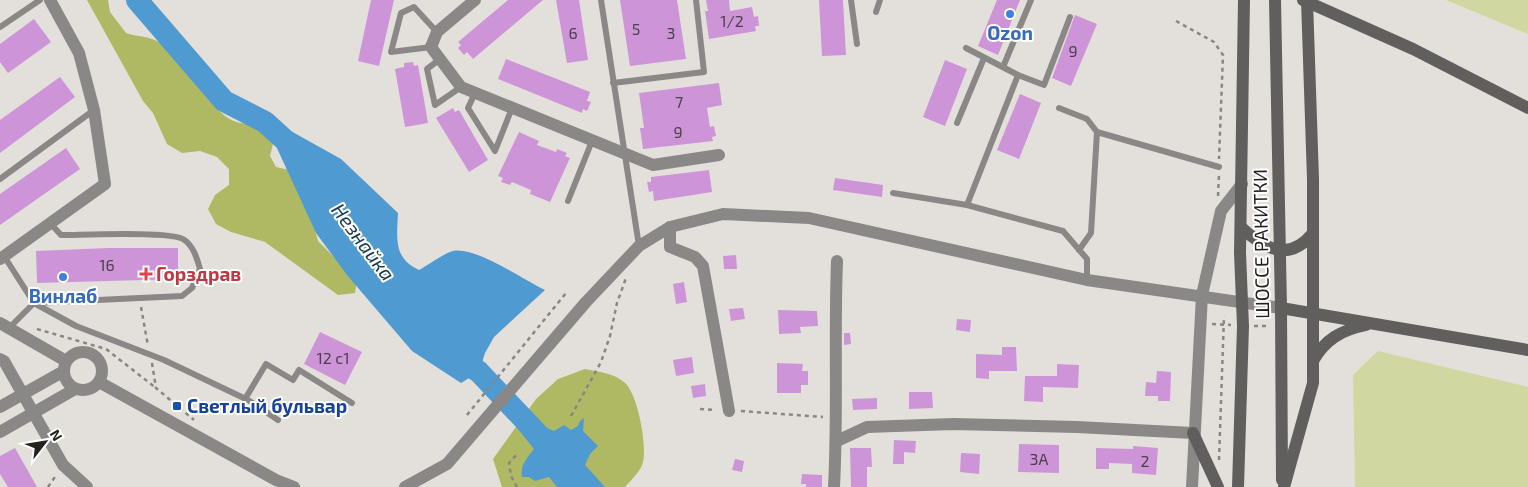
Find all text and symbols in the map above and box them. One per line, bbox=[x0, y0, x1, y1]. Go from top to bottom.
marker: Ozon bbox=[1004, 8, 1016, 20]
house number: 1/2 bbox=[720, 11, 744, 30]
house number: 5 bbox=[632, 19, 640, 38]
place label: Ozon bbox=[987, 21, 1033, 44]
house number: 6 bbox=[568, 23, 578, 42]
house number: 3 bbox=[667, 23, 675, 42]
house number: 9 bbox=[1068, 41, 1078, 60]
house number: 7 bbox=[675, 92, 683, 111]
house number: 9 bbox=[673, 122, 683, 141]
street label: ШОССЕ РАКИТКИ bbox=[1248, 169, 1273, 319]
water label: Незнайка bbox=[327, 198, 401, 285]
house number: 16 bbox=[99, 255, 115, 274]
place label: Горздрав bbox=[156, 262, 241, 285]
marker: Горздрав bbox=[140, 268, 152, 280]
marker: Винлаб bbox=[57, 271, 69, 283]
place label: Винлаб bbox=[29, 284, 97, 307]
house number: 12 с1 bbox=[316, 348, 350, 367]
place label: Светлый бульвар bbox=[187, 394, 347, 417]
marker: Светлый бульвар bbox=[171, 400, 183, 412]
north arrow bbox=[20, 417, 70, 467]
text: N bbox=[47, 426, 66, 444]
house number: 3А bbox=[1030, 449, 1048, 468]
house number: 2 bbox=[1141, 451, 1150, 470]

